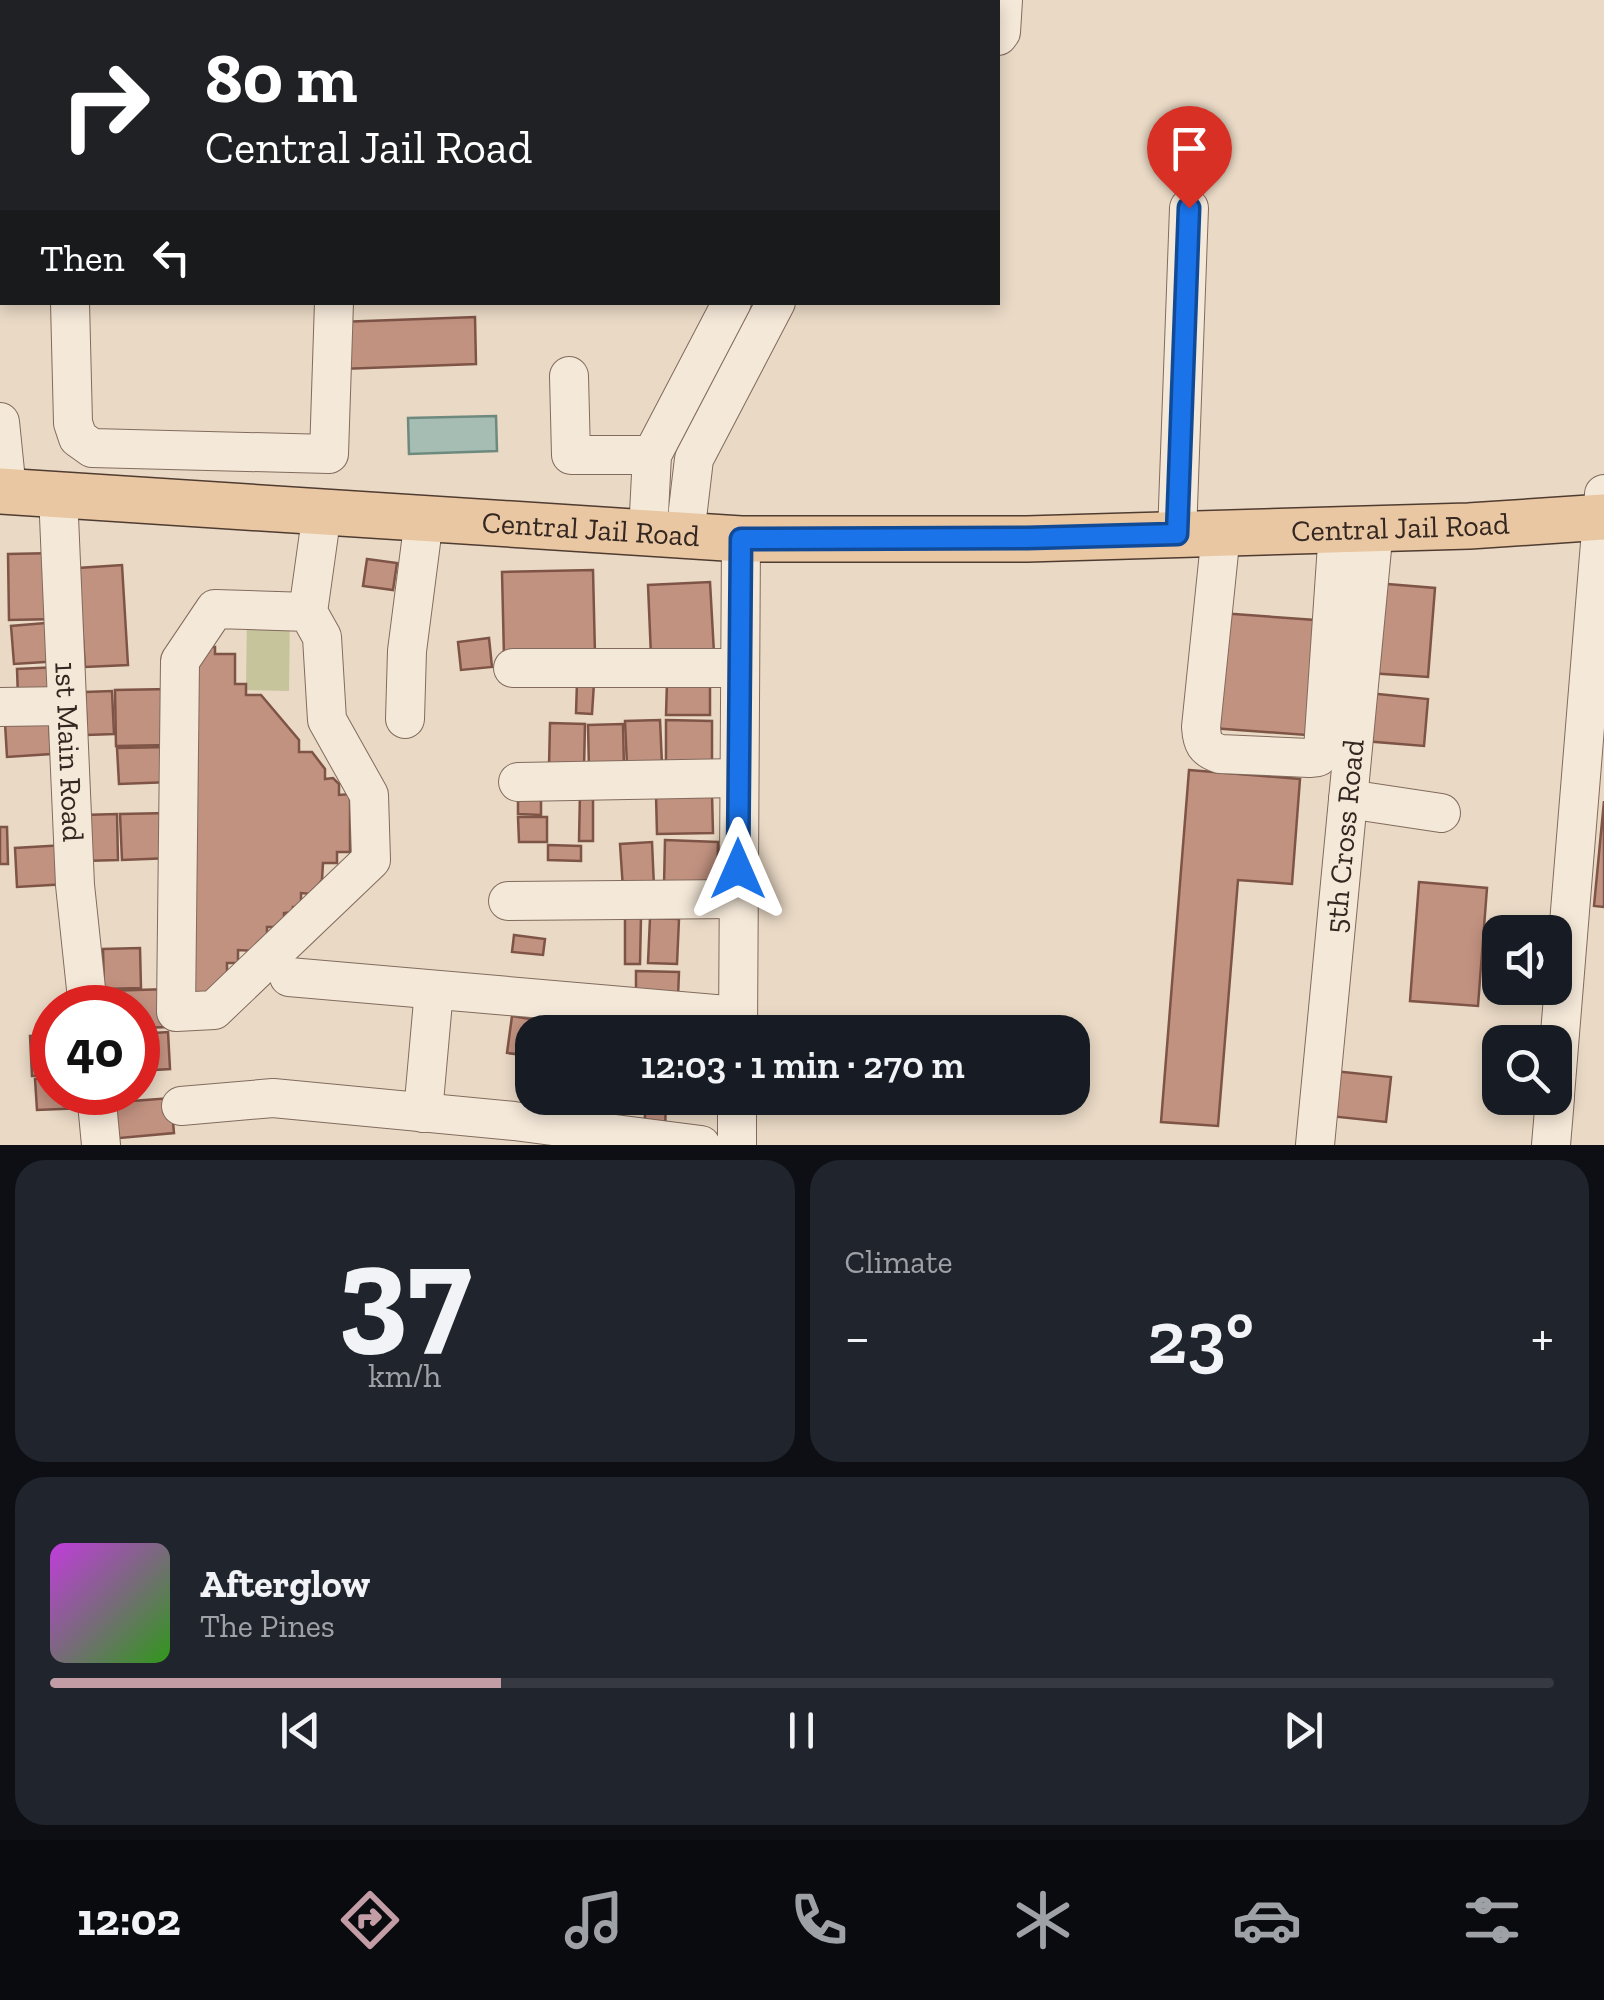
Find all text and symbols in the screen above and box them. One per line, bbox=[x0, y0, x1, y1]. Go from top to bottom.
text: 80 m bbox=[205, 36, 357, 120]
icon: right bbox=[40, 40, 170, 170]
pin bbox=[1147, 106, 1232, 209]
text: Central Jail Road bbox=[205, 121, 532, 175]
icon: arrive bbox=[1162, 121, 1217, 176]
icon: left bbox=[144, 230, 199, 285]
text: Then bbox=[40, 235, 124, 281]
street label: Central Jail Road bbox=[481, 504, 701, 554]
street label: Central Jail Road bbox=[1291, 505, 1511, 549]
street label: 1st Main Road bbox=[47, 661, 91, 843]
street label: 5th Cross Road bbox=[1317, 737, 1372, 935]
position arrow bbox=[686, 817, 790, 921]
map controls bbox=[1482, 915, 1572, 1115]
button: sound bbox=[1482, 915, 1572, 1005]
speed limit sign: 40 bbox=[30, 985, 160, 1115]
button: search bbox=[1482, 1025, 1572, 1115]
text: 12:03 · 1 min · 270 m bbox=[640, 1042, 965, 1088]
text: 37 bbox=[338, 1214, 472, 1370]
text: Climate bbox=[845, 1243, 953, 1281]
text: 23° bbox=[1147, 1292, 1254, 1382]
text: − bbox=[845, 1304, 870, 1370]
text: + bbox=[1531, 1304, 1554, 1370]
text: km/h bbox=[368, 1357, 441, 1395]
text: Afterglow bbox=[200, 1561, 370, 1607]
text: The Pines bbox=[200, 1607, 335, 1645]
icon: previous bbox=[273, 1703, 328, 1758]
icon: pause bbox=[774, 1703, 829, 1758]
icon: next bbox=[1276, 1703, 1331, 1758]
icon: directions bbox=[335, 1885, 405, 1955]
icon: music bbox=[559, 1885, 629, 1955]
icon: phone bbox=[784, 1885, 854, 1955]
icon: climate bbox=[1008, 1885, 1078, 1955]
icon: car bbox=[1232, 1885, 1302, 1955]
icon: filters bbox=[1457, 1885, 1527, 1955]
text: 12:02 bbox=[77, 1893, 181, 1947]

